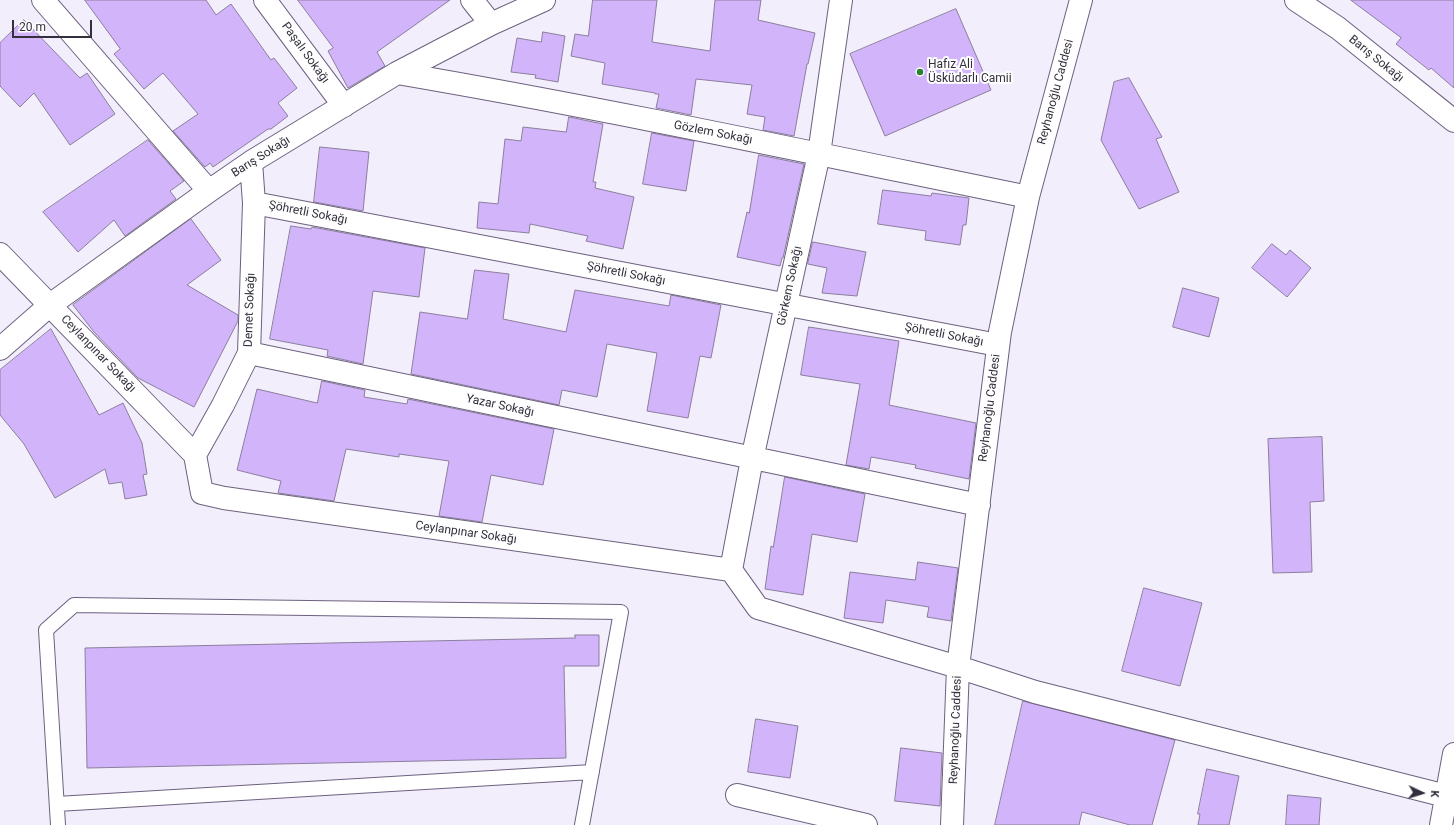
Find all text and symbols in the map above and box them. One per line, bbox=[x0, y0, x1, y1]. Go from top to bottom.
scale bar bbox=[14, 12, 94, 38]
text: 20 m bbox=[19, 20, 46, 34]
street label: Paşalı Sokağı bbox=[278, 20, 332, 86]
street label: Barış Sokağı bbox=[1346, 32, 1406, 86]
street label: Reyhanoğlu Caddesi bbox=[1035, 38, 1077, 146]
place label: Hafız Ali Üsküdarlı Camii bbox=[928, 58, 1012, 86]
marker: Hafız Ali Üsküdarlı Camii bbox=[915, 67, 925, 77]
street label: Gözlem Sokağı bbox=[672, 118, 754, 148]
street label: Barış Sokağı bbox=[229, 133, 293, 181]
street label: Şöhretli Sokağı bbox=[267, 198, 349, 228]
street label: Görkem Sokağı bbox=[775, 245, 805, 327]
street label: Şöhretli Sokağı bbox=[585, 259, 667, 289]
street label: Demet Sokağı bbox=[242, 273, 258, 347]
street label: Ceylanpınar Sokağı bbox=[57, 312, 139, 396]
street label: Şöhretli Sokağı bbox=[903, 320, 985, 350]
street label: Reyhanoğlu Caddesi bbox=[976, 353, 1004, 463]
street label: Yazar Sokağı bbox=[465, 392, 535, 420]
street label: Ceylanpınar Sokağı bbox=[414, 519, 518, 547]
street label: Reyhanoğlu Caddesi bbox=[947, 676, 965, 784]
north arrow bbox=[1402, 773, 1442, 813]
text: K bbox=[1428, 790, 1441, 798]

